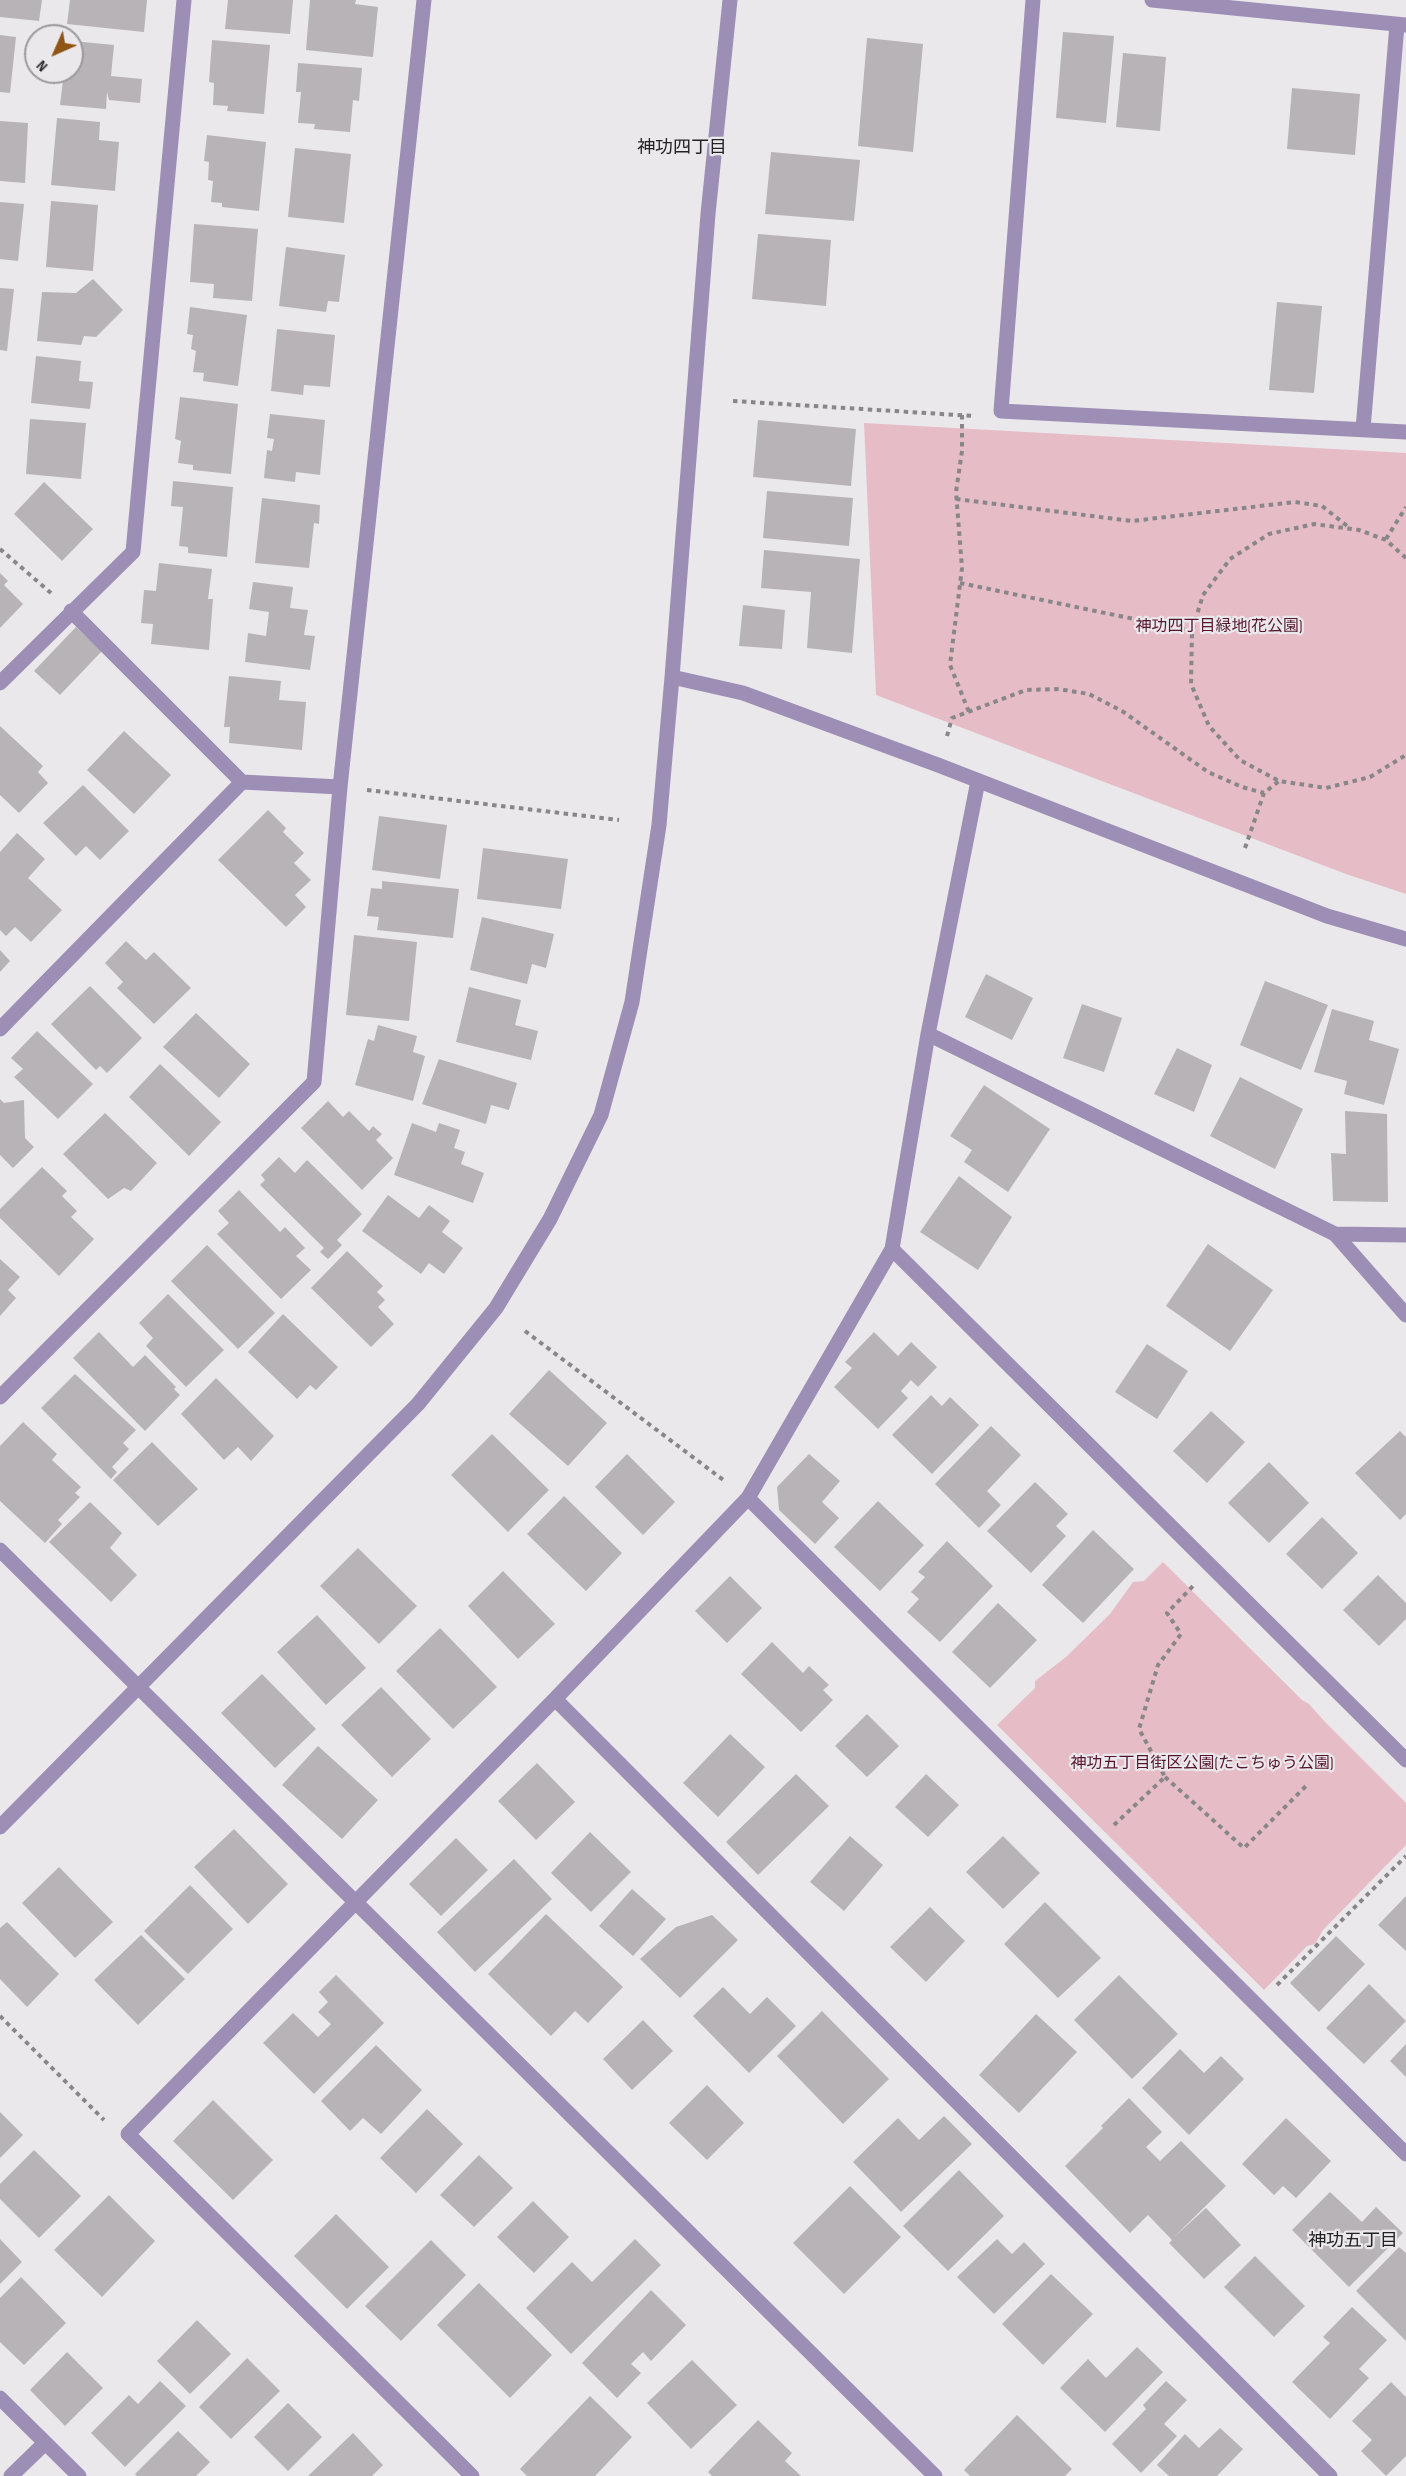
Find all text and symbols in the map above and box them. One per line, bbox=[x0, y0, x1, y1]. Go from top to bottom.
north arrow bbox=[24, 24, 84, 84]
text: N bbox=[33, 56, 52, 75]
district label: 神功四丁目 bbox=[637, 137, 727, 159]
park label: 神功四丁目緑地(花公園) bbox=[1136, 617, 1302, 637]
park label: 神功五丁目街区公園(たこちゅう公園) bbox=[1071, 1754, 1333, 1774]
district label: 神功五丁目 bbox=[1308, 2230, 1398, 2252]

